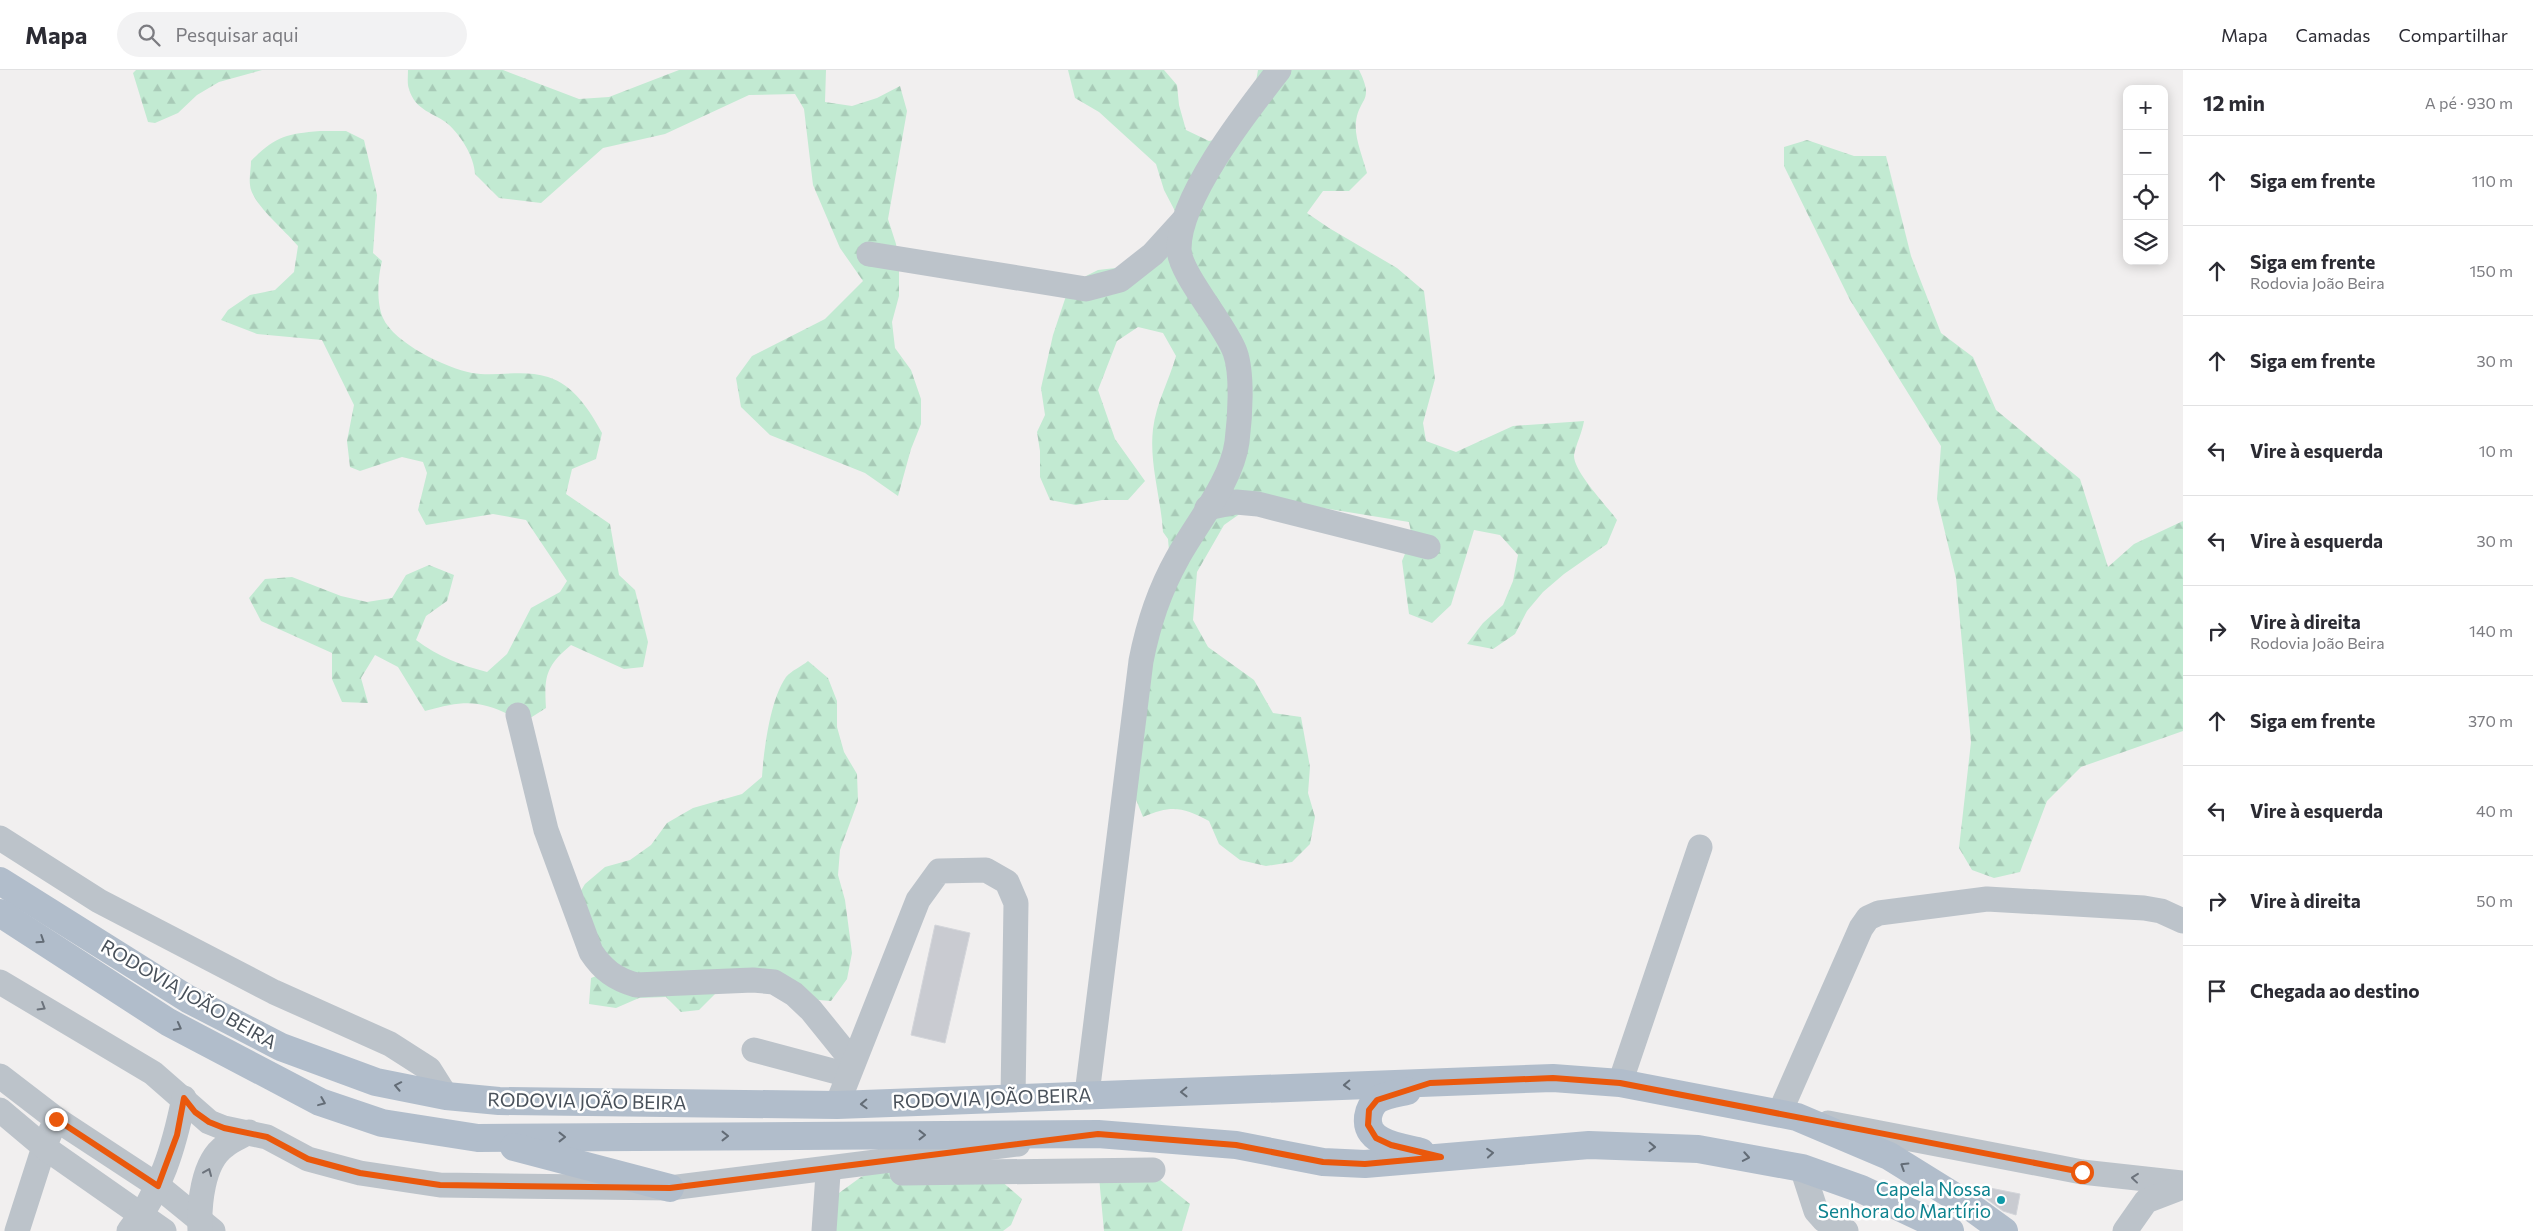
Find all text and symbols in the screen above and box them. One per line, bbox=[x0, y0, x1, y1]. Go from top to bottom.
search box bbox=[117, 12, 467, 57]
text: Mapa bbox=[25, 20, 87, 49]
icon: search bbox=[135, 21, 163, 49]
text: Pesquisar aqui bbox=[175, 23, 299, 46]
text: Mapa bbox=[2221, 24, 2268, 46]
text: Camadas bbox=[2296, 24, 2370, 46]
text: Compartilhar bbox=[2398, 24, 2508, 46]
map controls bbox=[2123, 85, 2168, 265]
button: + bbox=[2123, 85, 2168, 130]
text: 12 min bbox=[2203, 90, 2265, 115]
text: A pé · 930 m bbox=[2425, 93, 2513, 112]
button: − bbox=[2123, 130, 2168, 175]
icon: ahead bbox=[2203, 167, 2231, 195]
text: Siga em frente bbox=[2250, 169, 2375, 192]
text: 110 m bbox=[2472, 171, 2513, 190]
button: locate bbox=[2123, 175, 2168, 220]
button: layers bbox=[2123, 220, 2168, 265]
text: Siga em frente bbox=[2250, 250, 2375, 273]
icon: ahead bbox=[2203, 257, 2231, 285]
text: 150 m bbox=[2470, 261, 2513, 280]
text: Rodovia João Beira bbox=[2250, 273, 2385, 292]
icon: ahead bbox=[2203, 347, 2231, 375]
text: Siga em frente bbox=[2250, 349, 2375, 372]
text: 30 m bbox=[2476, 351, 2513, 370]
icon: left bbox=[2203, 437, 2231, 465]
text: Vire à esquerda bbox=[2250, 439, 2383, 462]
text: 10 m bbox=[2479, 441, 2513, 460]
icon: left bbox=[2203, 527, 2231, 555]
text: Vire à esquerda bbox=[2250, 529, 2383, 552]
text: 30 m bbox=[2476, 531, 2513, 550]
text: Vire à direita bbox=[2250, 610, 2361, 633]
icon: right bbox=[2203, 617, 2231, 645]
text: 140 m bbox=[2469, 621, 2513, 640]
text: Rodovia João Beira bbox=[2250, 633, 2385, 652]
icon: ahead bbox=[2203, 707, 2231, 735]
text: Siga em frente bbox=[2250, 709, 2375, 732]
text: 370 m bbox=[2468, 711, 2513, 730]
icon: left bbox=[2203, 797, 2231, 825]
text: Vire à esquerda bbox=[2250, 799, 2383, 822]
text: 40 m bbox=[2476, 801, 2513, 820]
icon: right bbox=[2203, 887, 2231, 915]
text: Vire à direita bbox=[2250, 889, 2361, 912]
text: 50 m bbox=[2476, 891, 2513, 910]
one-way arrow bbox=[35, 933, 44, 943]
street label: RODOVIA JOÃO BEIRA bbox=[97, 934, 281, 1053]
icon: arrive bbox=[2203, 977, 2231, 1005]
text: Chegada ao destino bbox=[2250, 979, 2420, 1002]
one-way arrow bbox=[37, 1001, 46, 1011]
one-way arrow bbox=[173, 1021, 182, 1031]
one-way arrow bbox=[1342, 1080, 1350, 1091]
one-way arrow bbox=[394, 1082, 403, 1092]
street label: RODOVIA JOÃO BEIRA bbox=[892, 1083, 1092, 1112]
street label: RODOVIA JOÃO BEIRA bbox=[487, 1087, 687, 1114]
one-way arrow bbox=[1180, 1087, 1188, 1097]
one-way arrow bbox=[317, 1096, 326, 1106]
one-way arrow bbox=[860, 1098, 868, 1109]
route end bbox=[45, 1108, 68, 1131]
one-way arrow bbox=[918, 1130, 926, 1140]
one-way arrow bbox=[721, 1131, 729, 1141]
one-way arrow bbox=[558, 1132, 566, 1142]
one-way arrow bbox=[1648, 1142, 1656, 1152]
one-way arrow bbox=[1486, 1148, 1494, 1159]
one-way arrow bbox=[1742, 1152, 1751, 1162]
route start bbox=[2071, 1161, 2094, 1184]
one-way arrow bbox=[1901, 1163, 1910, 1172]
one-way arrow bbox=[202, 1168, 212, 1177]
one-way arrow bbox=[2130, 1172, 2138, 1183]
place label: Capela Nossa Senhora do Martírio bbox=[1818, 1177, 1991, 1222]
marker: Capela Nossa Senhora do Martírio bbox=[1995, 1194, 2007, 1206]

